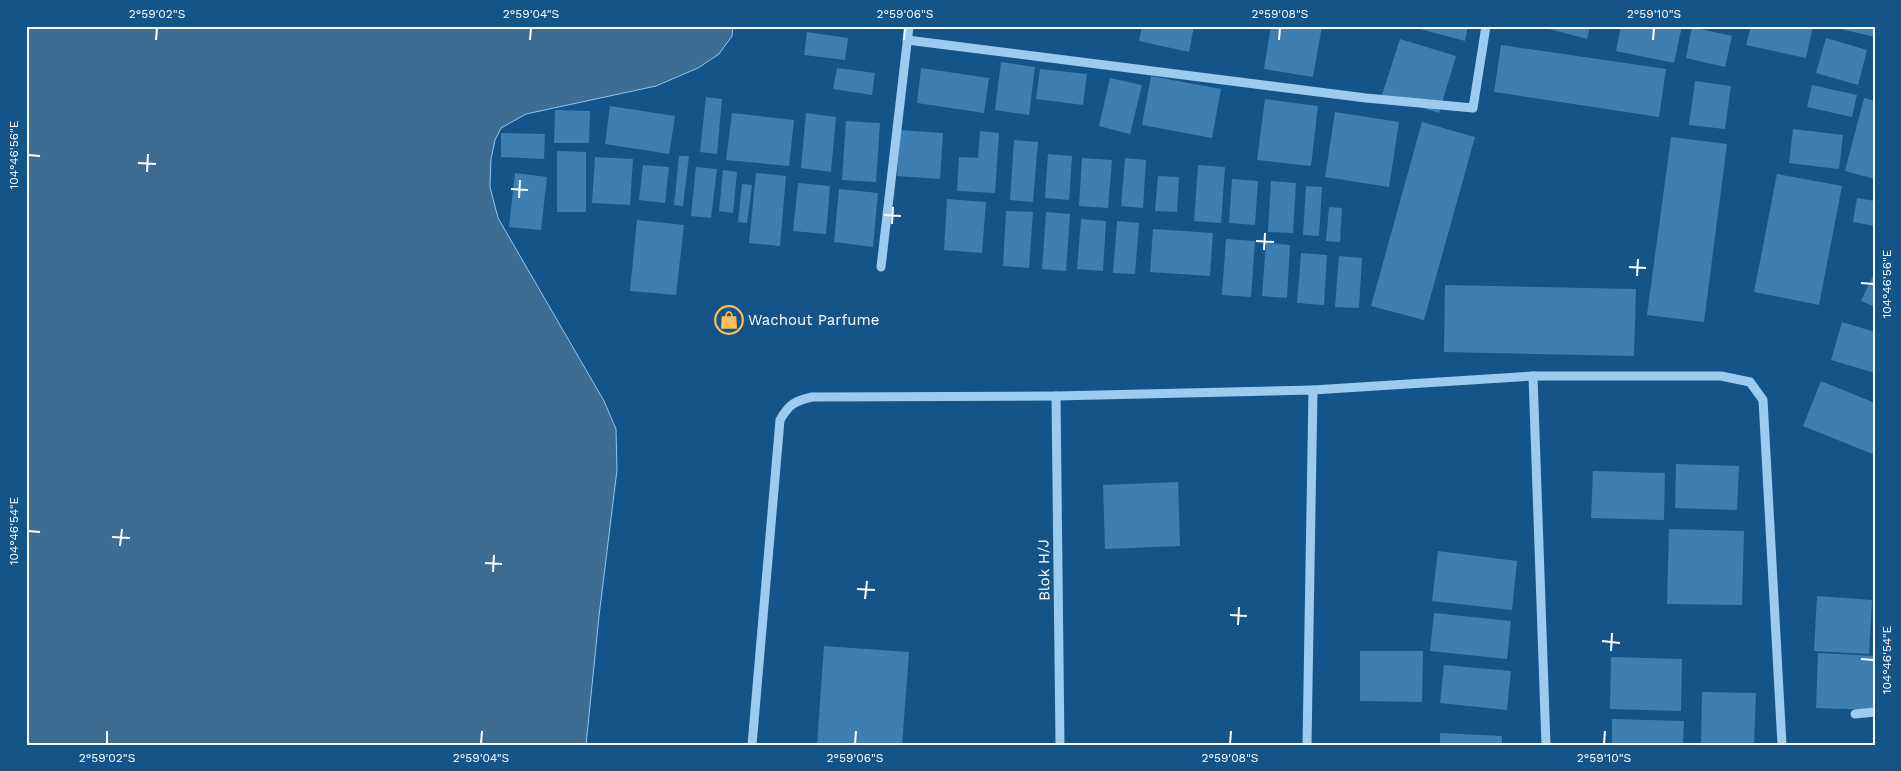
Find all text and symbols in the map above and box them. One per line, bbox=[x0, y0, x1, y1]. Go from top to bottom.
text: 2°59'02"S bbox=[129, 7, 185, 21]
text: 2°59'04"S bbox=[503, 7, 559, 21]
text: 2°59'06"S bbox=[876, 7, 934, 21]
text: 2°59'08"S bbox=[1251, 7, 1309, 21]
text: 2°59'10"S bbox=[1627, 7, 1681, 21]
text: 104°46'56"E bbox=[7, 120, 21, 189]
text: 104°46'56"E bbox=[1880, 249, 1894, 318]
shop icon: Wachout Parfume bbox=[714, 305, 744, 335]
place label: Wachout Parfume bbox=[748, 311, 880, 329]
text: 104°46'54"E bbox=[7, 496, 21, 565]
street label: Blok H/J bbox=[1034, 539, 1054, 601]
text: 104°46'54"E bbox=[1880, 625, 1894, 694]
text: 2°59'02"S bbox=[79, 751, 135, 765]
text: 2°59'04"S bbox=[453, 751, 509, 765]
text: 2°59'06"S bbox=[826, 751, 884, 765]
text: 2°59'08"S bbox=[1201, 751, 1259, 765]
text: 2°59'10"S bbox=[1577, 751, 1631, 765]

